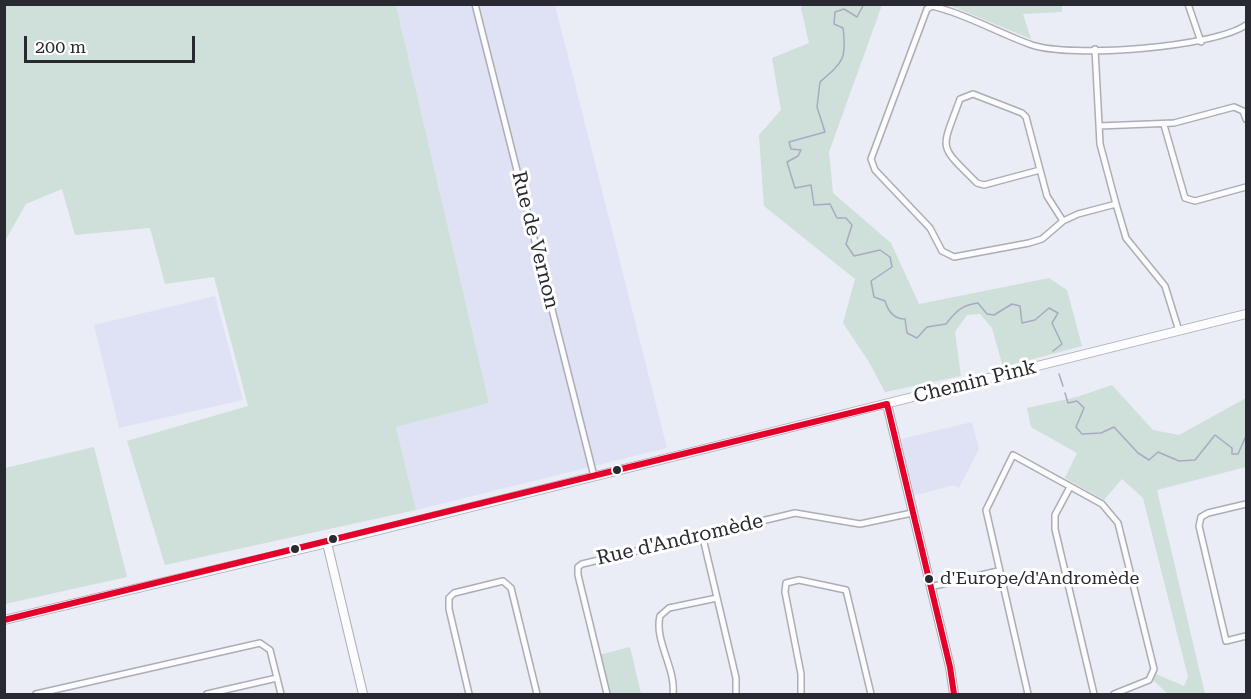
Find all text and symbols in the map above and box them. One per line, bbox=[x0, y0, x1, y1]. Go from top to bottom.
scale bar bbox=[27, 24, 198, 62]
text: 200 m bbox=[35, 36, 86, 57]
street label: Rue de Vernon bbox=[506, 169, 564, 311]
street label: Chemin Pink bbox=[911, 355, 1039, 409]
unlabelled marker bbox=[611, 464, 623, 476]
street label: Rue d'Andromède bbox=[594, 509, 766, 571]
unlabelled marker bbox=[327, 533, 339, 545]
unlabelled marker bbox=[289, 543, 301, 555]
place label: d'Europe/d'Andromède bbox=[940, 568, 1139, 590]
marker: d'Europe/d'Andromède bbox=[923, 573, 935, 585]

